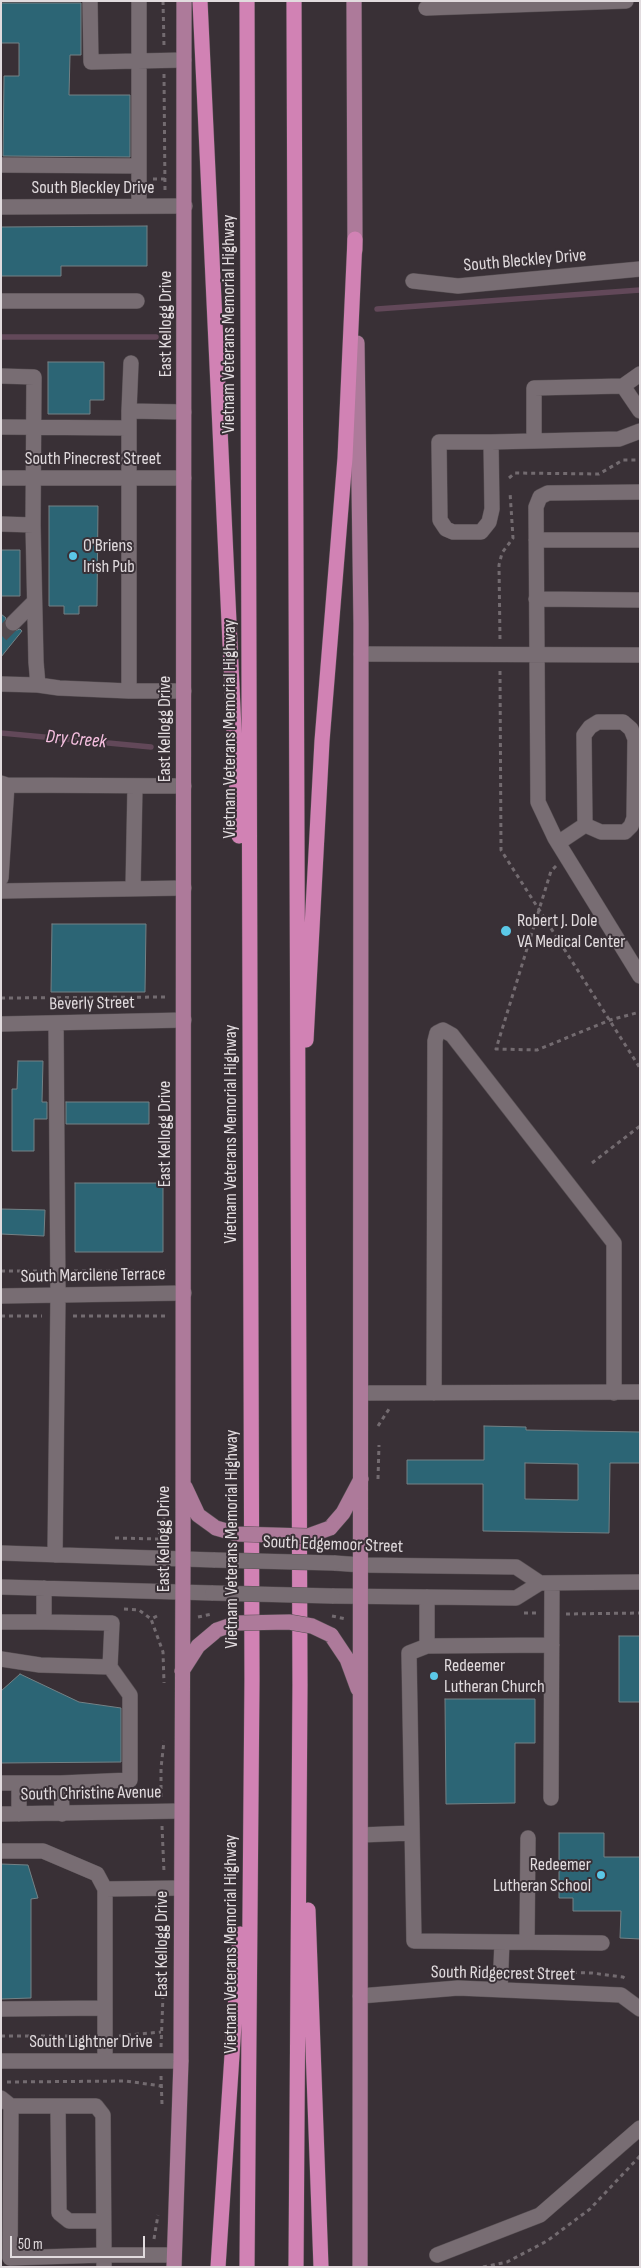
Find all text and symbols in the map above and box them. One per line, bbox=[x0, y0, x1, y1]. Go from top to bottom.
street label: South Bleckley Drive bbox=[31, 177, 155, 199]
street label: Vietnam Veterans Memorial Highway bbox=[218, 215, 240, 433]
street label: South Bleckley Drive bbox=[463, 245, 587, 277]
street label: East Kellogg Drive bbox=[155, 271, 177, 377]
street label: South Pinecrest Street bbox=[25, 448, 161, 470]
place label: O'Briens Irish Pub bbox=[83, 535, 135, 578]
marker: O'Briens Irish Pub bbox=[67, 550, 79, 562]
street label: Vietnam Veterans Memorial Highway bbox=[219, 620, 241, 838]
street label: East Kellogg Drive bbox=[154, 676, 176, 782]
water label: Dry Creek bbox=[45, 726, 107, 754]
place label: Robert J. Dole VA Medical Center bbox=[517, 910, 625, 952]
marker: Robert J. Dole VA Medical Center bbox=[499, 924, 513, 938]
street label: Beverly Street bbox=[49, 992, 135, 1016]
street label: Vietnam Veterans Memorial Highway bbox=[220, 1025, 242, 1243]
street label: East Kellogg Drive bbox=[154, 1081, 176, 1187]
street label: South Marcilene Terrace bbox=[20, 1264, 166, 1288]
street label: Vietnam Veterans Memorial Highway bbox=[221, 1430, 243, 1648]
street label: East Kellogg Drive bbox=[153, 1486, 175, 1592]
street label: South Edgemoor Street bbox=[262, 1532, 404, 1558]
place label: Redeemer Lutheran Church bbox=[444, 1655, 545, 1698]
marker: Redeemer Lutheran Church bbox=[428, 1670, 440, 1682]
street label: South Christine Avenue bbox=[20, 1782, 162, 1806]
street label: Vietnam Veterans Memorial Highway bbox=[220, 1835, 242, 2053]
place label: Redeemer Lutheran School bbox=[493, 1854, 591, 1896]
marker: Redeemer Lutheran School bbox=[595, 1869, 607, 1881]
street label: East Kellogg Drive bbox=[151, 1891, 173, 1997]
street label: South Ridgecrest Street bbox=[431, 1962, 575, 1986]
street label: South Lightner Drive bbox=[29, 2031, 153, 2053]
scale bar bbox=[12, 2226, 148, 2258]
text: 50 m bbox=[18, 2235, 43, 2254]

